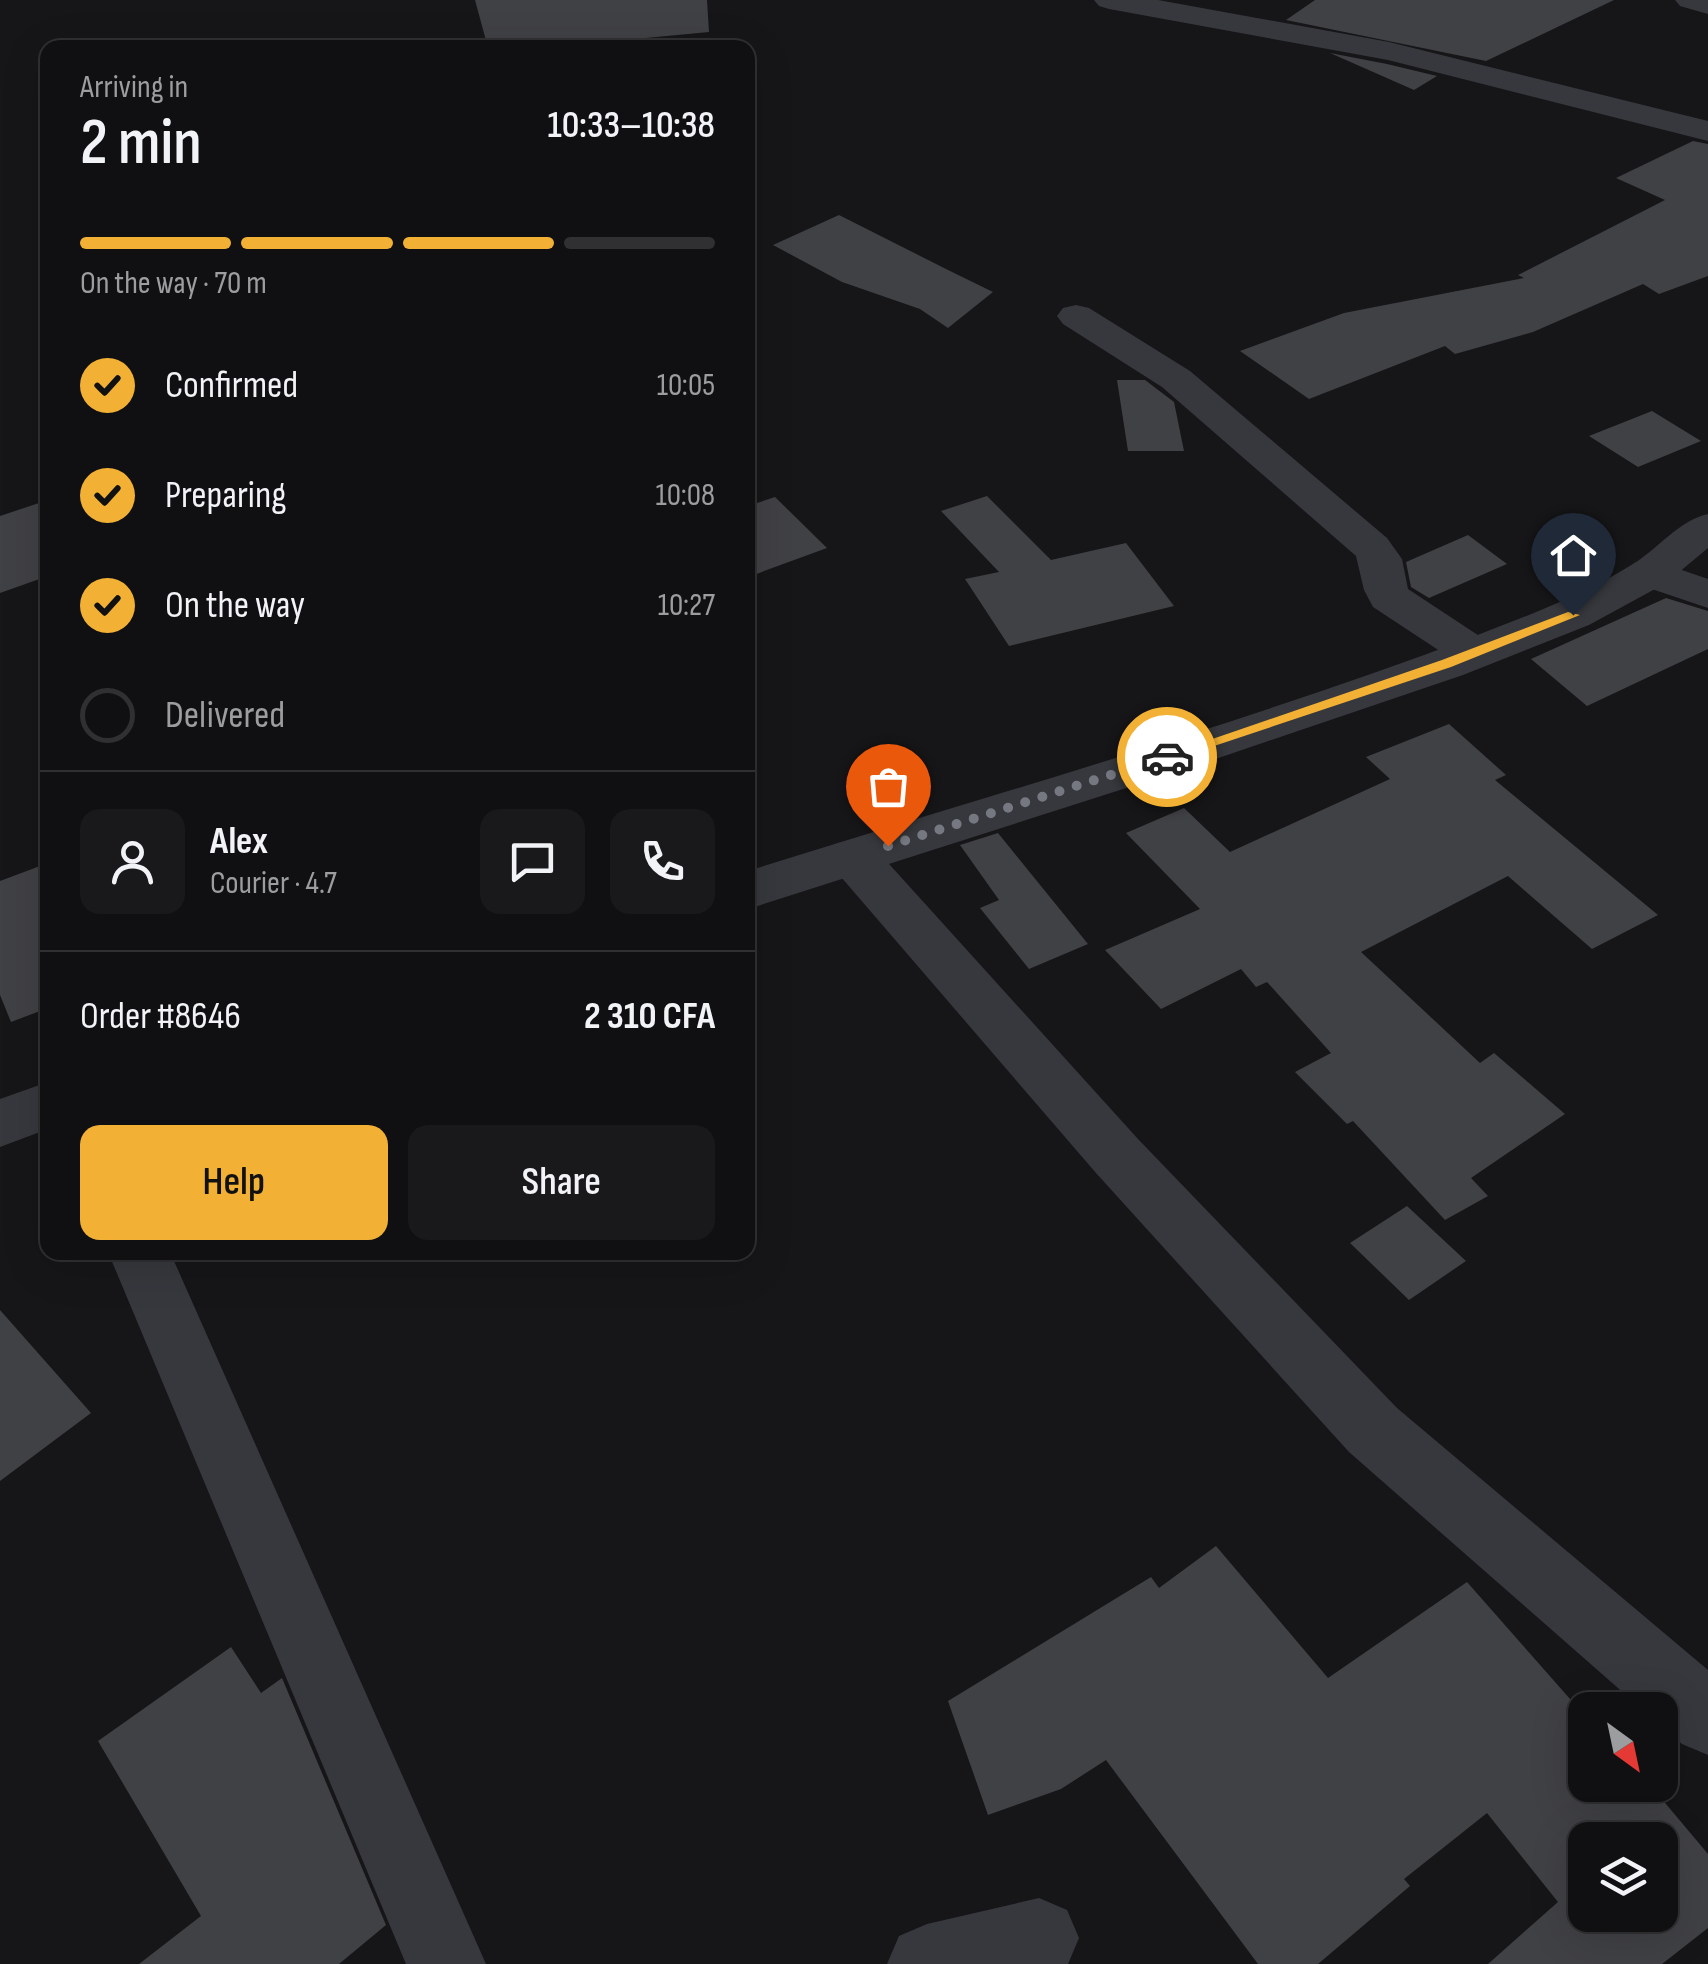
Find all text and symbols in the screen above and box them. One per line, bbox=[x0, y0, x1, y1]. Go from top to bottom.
text: Arriving in bbox=[80, 68, 188, 107]
text: 10:33–10:38 bbox=[548, 103, 715, 148]
text: 2 min bbox=[80, 105, 202, 183]
text: On the way · 70 m bbox=[80, 264, 267, 303]
icon: check bbox=[80, 358, 135, 413]
text: Confirmed bbox=[165, 363, 298, 408]
text: 10:05 bbox=[657, 366, 715, 405]
icon: check bbox=[80, 468, 135, 523]
text: Preparing bbox=[165, 473, 286, 518]
text: 10:08 bbox=[656, 476, 715, 515]
pin bbox=[1531, 513, 1616, 616]
icon: home bbox=[1546, 528, 1601, 583]
icon: check bbox=[80, 578, 135, 633]
text: On the way bbox=[165, 583, 305, 628]
text: 10:27 bbox=[658, 586, 715, 625]
text: Delivered bbox=[165, 693, 285, 738]
courier bbox=[1117, 707, 1217, 807]
icon: car bbox=[1140, 730, 1195, 785]
pin bbox=[846, 744, 931, 847]
icon: bag bbox=[861, 759, 916, 814]
button: person bbox=[80, 809, 185, 914]
button: chat bbox=[480, 809, 585, 914]
button: phone bbox=[610, 809, 715, 914]
text: Alex bbox=[210, 819, 268, 864]
text: Courier · 4.7 bbox=[210, 864, 337, 903]
text: Order #8646 bbox=[80, 994, 241, 1039]
text: 2 310 CFA bbox=[584, 994, 715, 1039]
button: Help bbox=[80, 1125, 388, 1240]
button: Share bbox=[408, 1125, 715, 1240]
north arrow bbox=[1568, 1692, 1678, 1802]
map controls bbox=[1568, 1692, 1678, 1932]
button: layers bbox=[1568, 1822, 1678, 1932]

